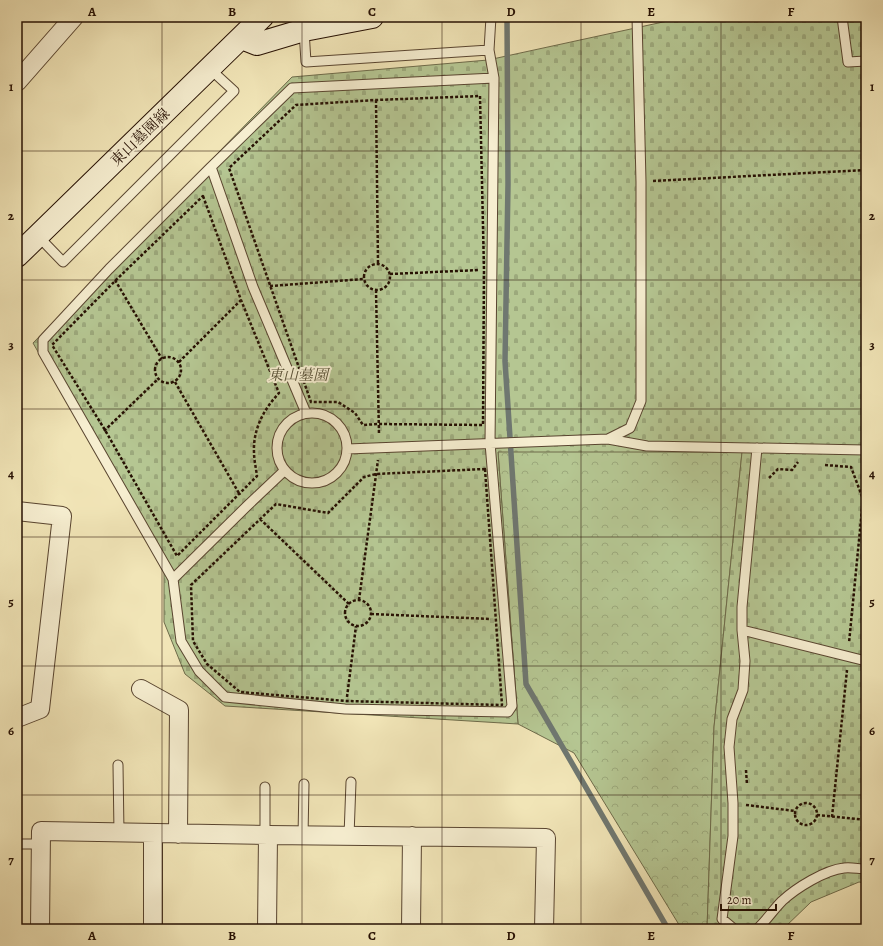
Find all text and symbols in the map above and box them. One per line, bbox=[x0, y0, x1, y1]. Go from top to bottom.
text: A bbox=[87, 3, 97, 20]
text: B bbox=[228, 3, 236, 20]
text: C bbox=[368, 3, 376, 20]
text: D bbox=[506, 3, 516, 20]
text: E bbox=[647, 3, 655, 20]
text: F bbox=[788, 3, 795, 20]
text: 1 bbox=[9, 78, 14, 95]
text: 1 bbox=[870, 78, 875, 95]
street label: 東山墓園線 bbox=[106, 104, 174, 170]
text: 2 bbox=[8, 207, 15, 224]
text: 2 bbox=[869, 207, 876, 224]
text: 3 bbox=[8, 336, 14, 353]
text: 3 bbox=[869, 336, 875, 353]
park label: 東山墓園 bbox=[268, 365, 331, 385]
text: 4 bbox=[8, 465, 14, 482]
text: 4 bbox=[869, 465, 875, 482]
text: 5 bbox=[8, 593, 14, 610]
text: 5 bbox=[869, 593, 875, 610]
text: 6 bbox=[8, 722, 14, 739]
text: 6 bbox=[869, 722, 875, 739]
text: 7 bbox=[8, 851, 14, 868]
text: 7 bbox=[869, 851, 875, 868]
scale bar bbox=[721, 886, 776, 912]
text: 20 m bbox=[727, 892, 751, 908]
text: A bbox=[87, 927, 97, 944]
text: B bbox=[228, 927, 236, 944]
text: C bbox=[368, 927, 376, 944]
text: D bbox=[506, 927, 516, 944]
text: E bbox=[647, 927, 655, 944]
text: F bbox=[788, 927, 795, 944]

